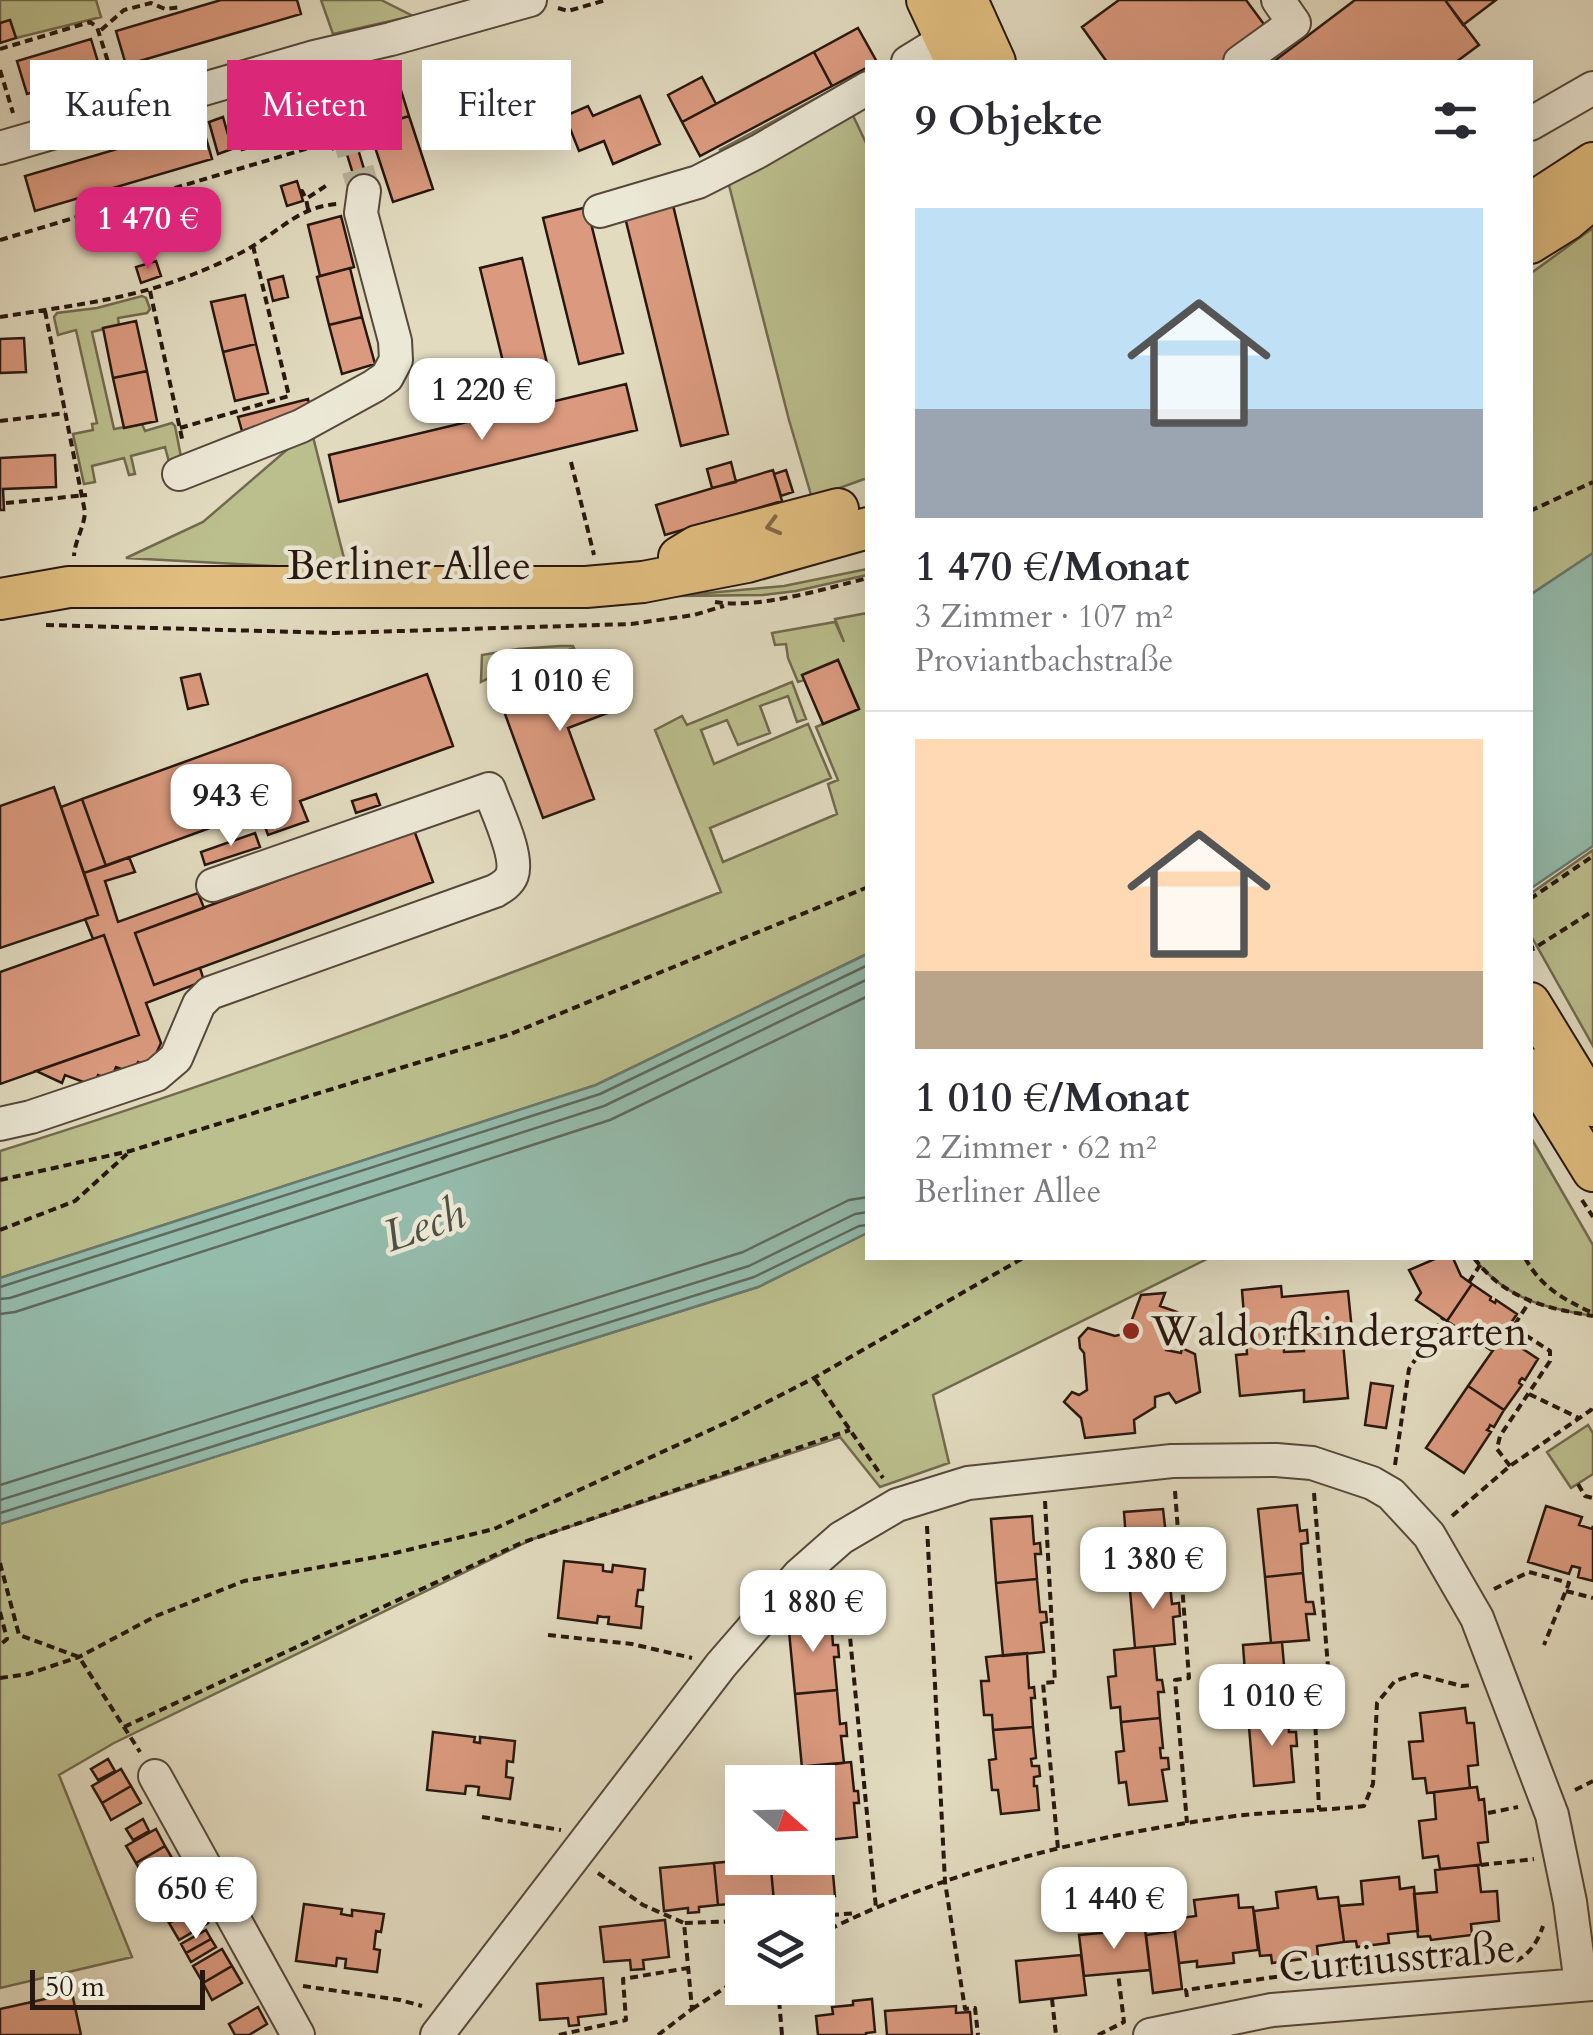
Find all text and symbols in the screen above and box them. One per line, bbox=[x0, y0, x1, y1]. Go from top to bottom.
chip: Kaufen bbox=[30, 60, 207, 150]
chip: Mieten bbox=[227, 60, 402, 150]
chip: Filter bbox=[422, 60, 571, 150]
text: 9 Objekte bbox=[915, 92, 1103, 149]
icon: filters bbox=[1428, 93, 1483, 148]
pin: 1 470 € bbox=[56, 187, 240, 272]
text: 1 470 € bbox=[97, 197, 199, 241]
icon: home bbox=[1109, 273, 1289, 453]
pin: 1 220 € bbox=[390, 358, 574, 443]
text: 1 220 € bbox=[431, 368, 533, 412]
one-way arrow bbox=[765, 514, 782, 535]
street label: Berliner Allee bbox=[287, 537, 531, 594]
text: 1 470 €/Monat bbox=[915, 538, 1189, 595]
text: 3 Zimmer · 107 m² bbox=[915, 595, 1173, 639]
text: Proviantbachstraße bbox=[915, 639, 1173, 683]
pin: 1 010 € bbox=[468, 649, 652, 734]
text: 1 010 € bbox=[509, 659, 611, 703]
pin: 943 € bbox=[161, 764, 301, 849]
text: 943 € bbox=[193, 774, 269, 818]
icon: home bbox=[1109, 804, 1289, 984]
text: 1 010 €/Monat bbox=[915, 1069, 1189, 1126]
text: 2 Zimmer · 62 m² bbox=[915, 1126, 1157, 1170]
text: Berliner Allee bbox=[915, 1170, 1101, 1214]
water label: Lech bbox=[375, 1183, 473, 1267]
place label: Waldorfkindergarten bbox=[1150, 1303, 1528, 1360]
marker: Waldorfkindergarten bbox=[1120, 1320, 1142, 1342]
pin: 1 380 € bbox=[1061, 1527, 1245, 1612]
text: 1 380 € bbox=[1102, 1537, 1204, 1581]
pin: 1 880 € bbox=[721, 1570, 905, 1655]
text: 1 880 € bbox=[762, 1580, 864, 1624]
pin: 1 010 € bbox=[1180, 1664, 1364, 1749]
text: 1 010 € bbox=[1221, 1674, 1323, 1718]
north arrow bbox=[725, 1765, 835, 1875]
map controls bbox=[725, 1765, 835, 2005]
pin: 650 € bbox=[126, 1857, 266, 1942]
text: 650 € bbox=[158, 1867, 234, 1911]
pin: 1 440 € bbox=[1022, 1867, 1206, 1952]
text: 1 440 € bbox=[1063, 1877, 1165, 1921]
button: layers bbox=[725, 1895, 835, 2005]
street label: Curtiusstraße bbox=[1276, 1919, 1518, 1997]
scale bar bbox=[30, 1965, 205, 2010]
text: 50 m bbox=[45, 1968, 105, 2006]

